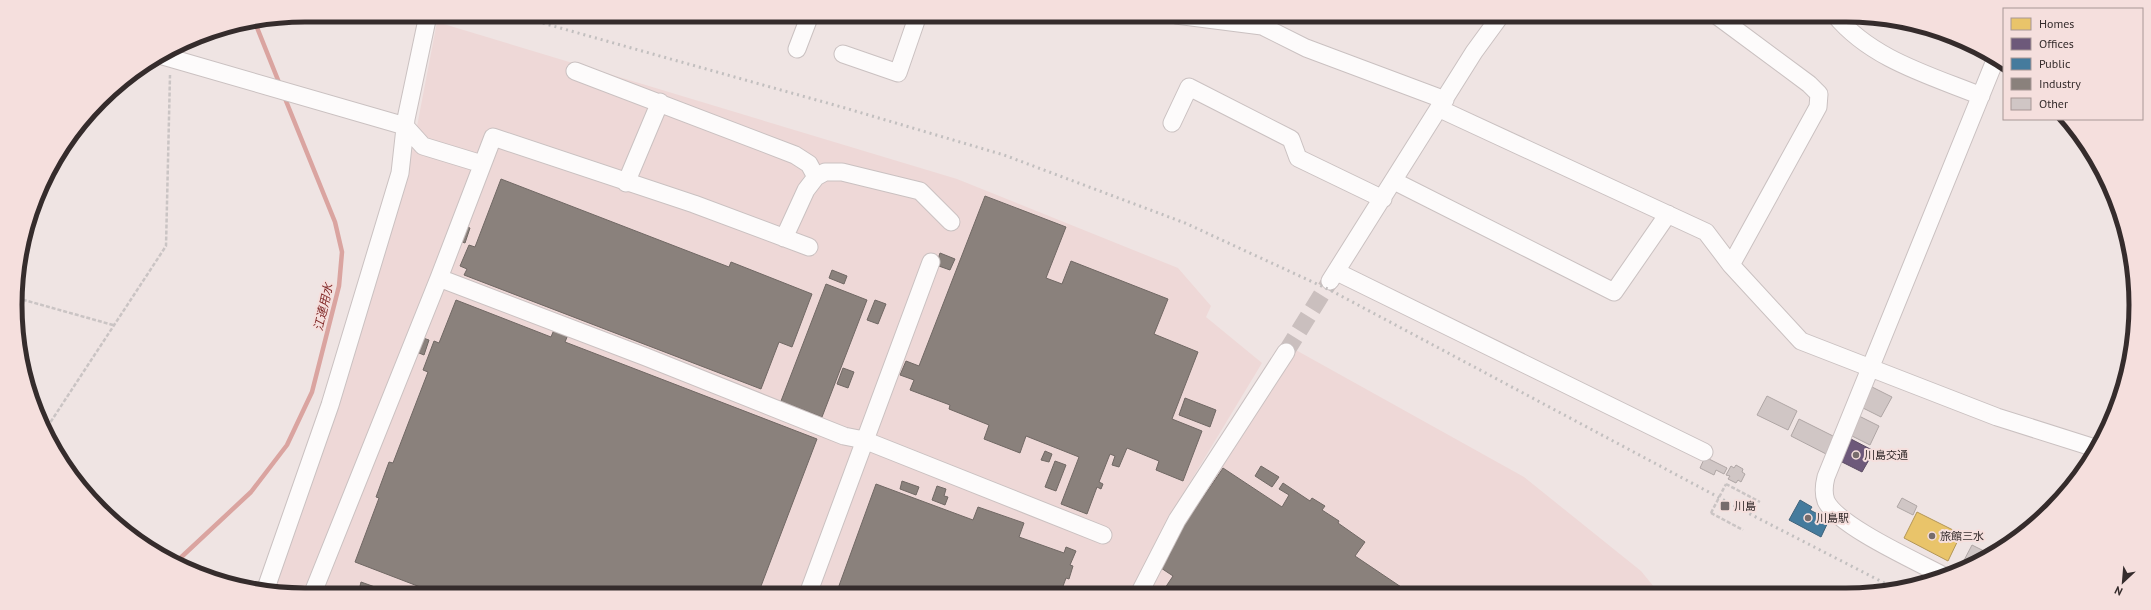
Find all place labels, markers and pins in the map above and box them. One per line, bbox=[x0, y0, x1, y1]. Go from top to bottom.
place label: 川島交通 bbox=[1864, 448, 1908, 462]
marker: 川島交通 bbox=[1851, 450, 1861, 460]
place label: 川島 bbox=[1734, 499, 1756, 513]
marker: 川島 bbox=[1719, 500, 1731, 512]
place label: 川島駅 bbox=[1816, 511, 1849, 525]
marker: 川島駅 bbox=[1803, 513, 1813, 523]
place label: 旅館三水 bbox=[1940, 529, 1984, 543]
marker: 旅館三水 bbox=[1927, 531, 1937, 541]

